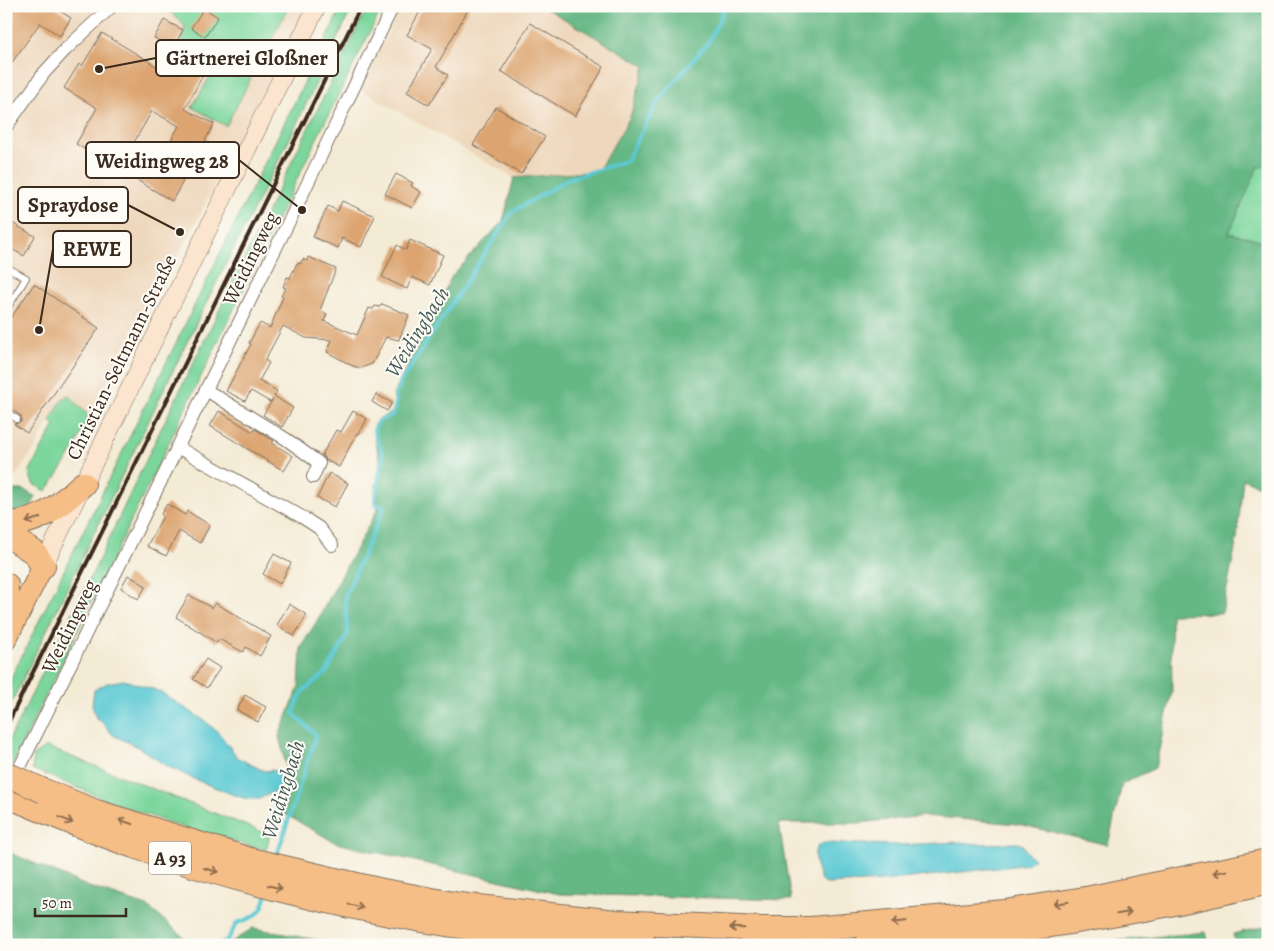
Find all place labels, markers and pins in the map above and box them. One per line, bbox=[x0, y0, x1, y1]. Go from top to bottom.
callout: Gärtnerei Gloßner bbox=[156, 40, 338, 76]
callout: Weidingweg 28 bbox=[86, 142, 239, 178]
callout: Spraydose bbox=[18, 187, 128, 223]
callout: REWE bbox=[53, 231, 131, 267]

